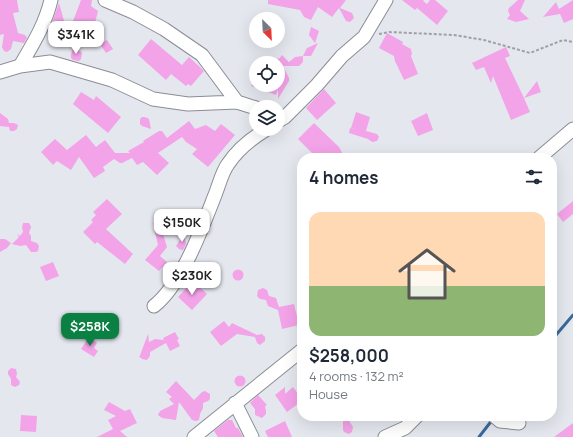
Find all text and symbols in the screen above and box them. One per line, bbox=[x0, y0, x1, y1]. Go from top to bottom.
north arrow bbox=[249, 12, 285, 48]
map controls bbox=[249, 12, 285, 136]
pin: $341K bbox=[48, 21, 104, 55]
text: $341K bbox=[57, 25, 95, 43]
button: locate bbox=[249, 56, 285, 92]
button: layers bbox=[249, 100, 285, 136]
text: 4 homes bbox=[309, 166, 378, 189]
icon: filters bbox=[523, 166, 545, 188]
pin: $150K bbox=[154, 209, 210, 243]
text: $150K bbox=[163, 213, 201, 231]
icon: home bbox=[391, 238, 463, 310]
pin: $230K bbox=[164, 262, 220, 296]
text: $230K bbox=[172, 266, 212, 284]
pin: $258K bbox=[62, 313, 118, 347]
text: $258K bbox=[70, 317, 110, 335]
text: $258,000 bbox=[309, 344, 389, 367]
text: 4 rooms · 132 m² bbox=[309, 367, 404, 385]
text: House bbox=[309, 385, 348, 403]

